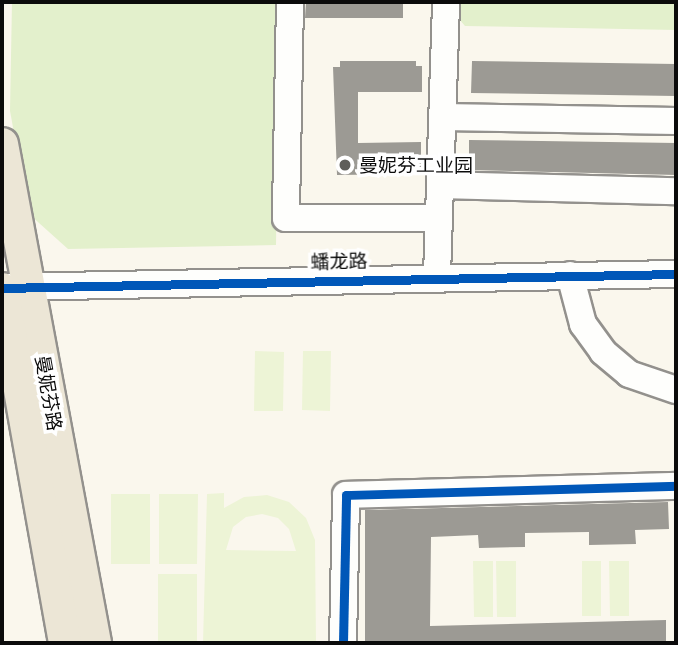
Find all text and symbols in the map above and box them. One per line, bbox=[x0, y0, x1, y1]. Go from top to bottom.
place label: 曼妮芬工业园 bbox=[359, 154, 473, 176]
marker: 曼妮芬工业园 bbox=[337, 157, 353, 173]
street label: 蟠龙路 bbox=[310, 249, 368, 273]
street label: 曼妮芬路 bbox=[31, 354, 67, 432]

